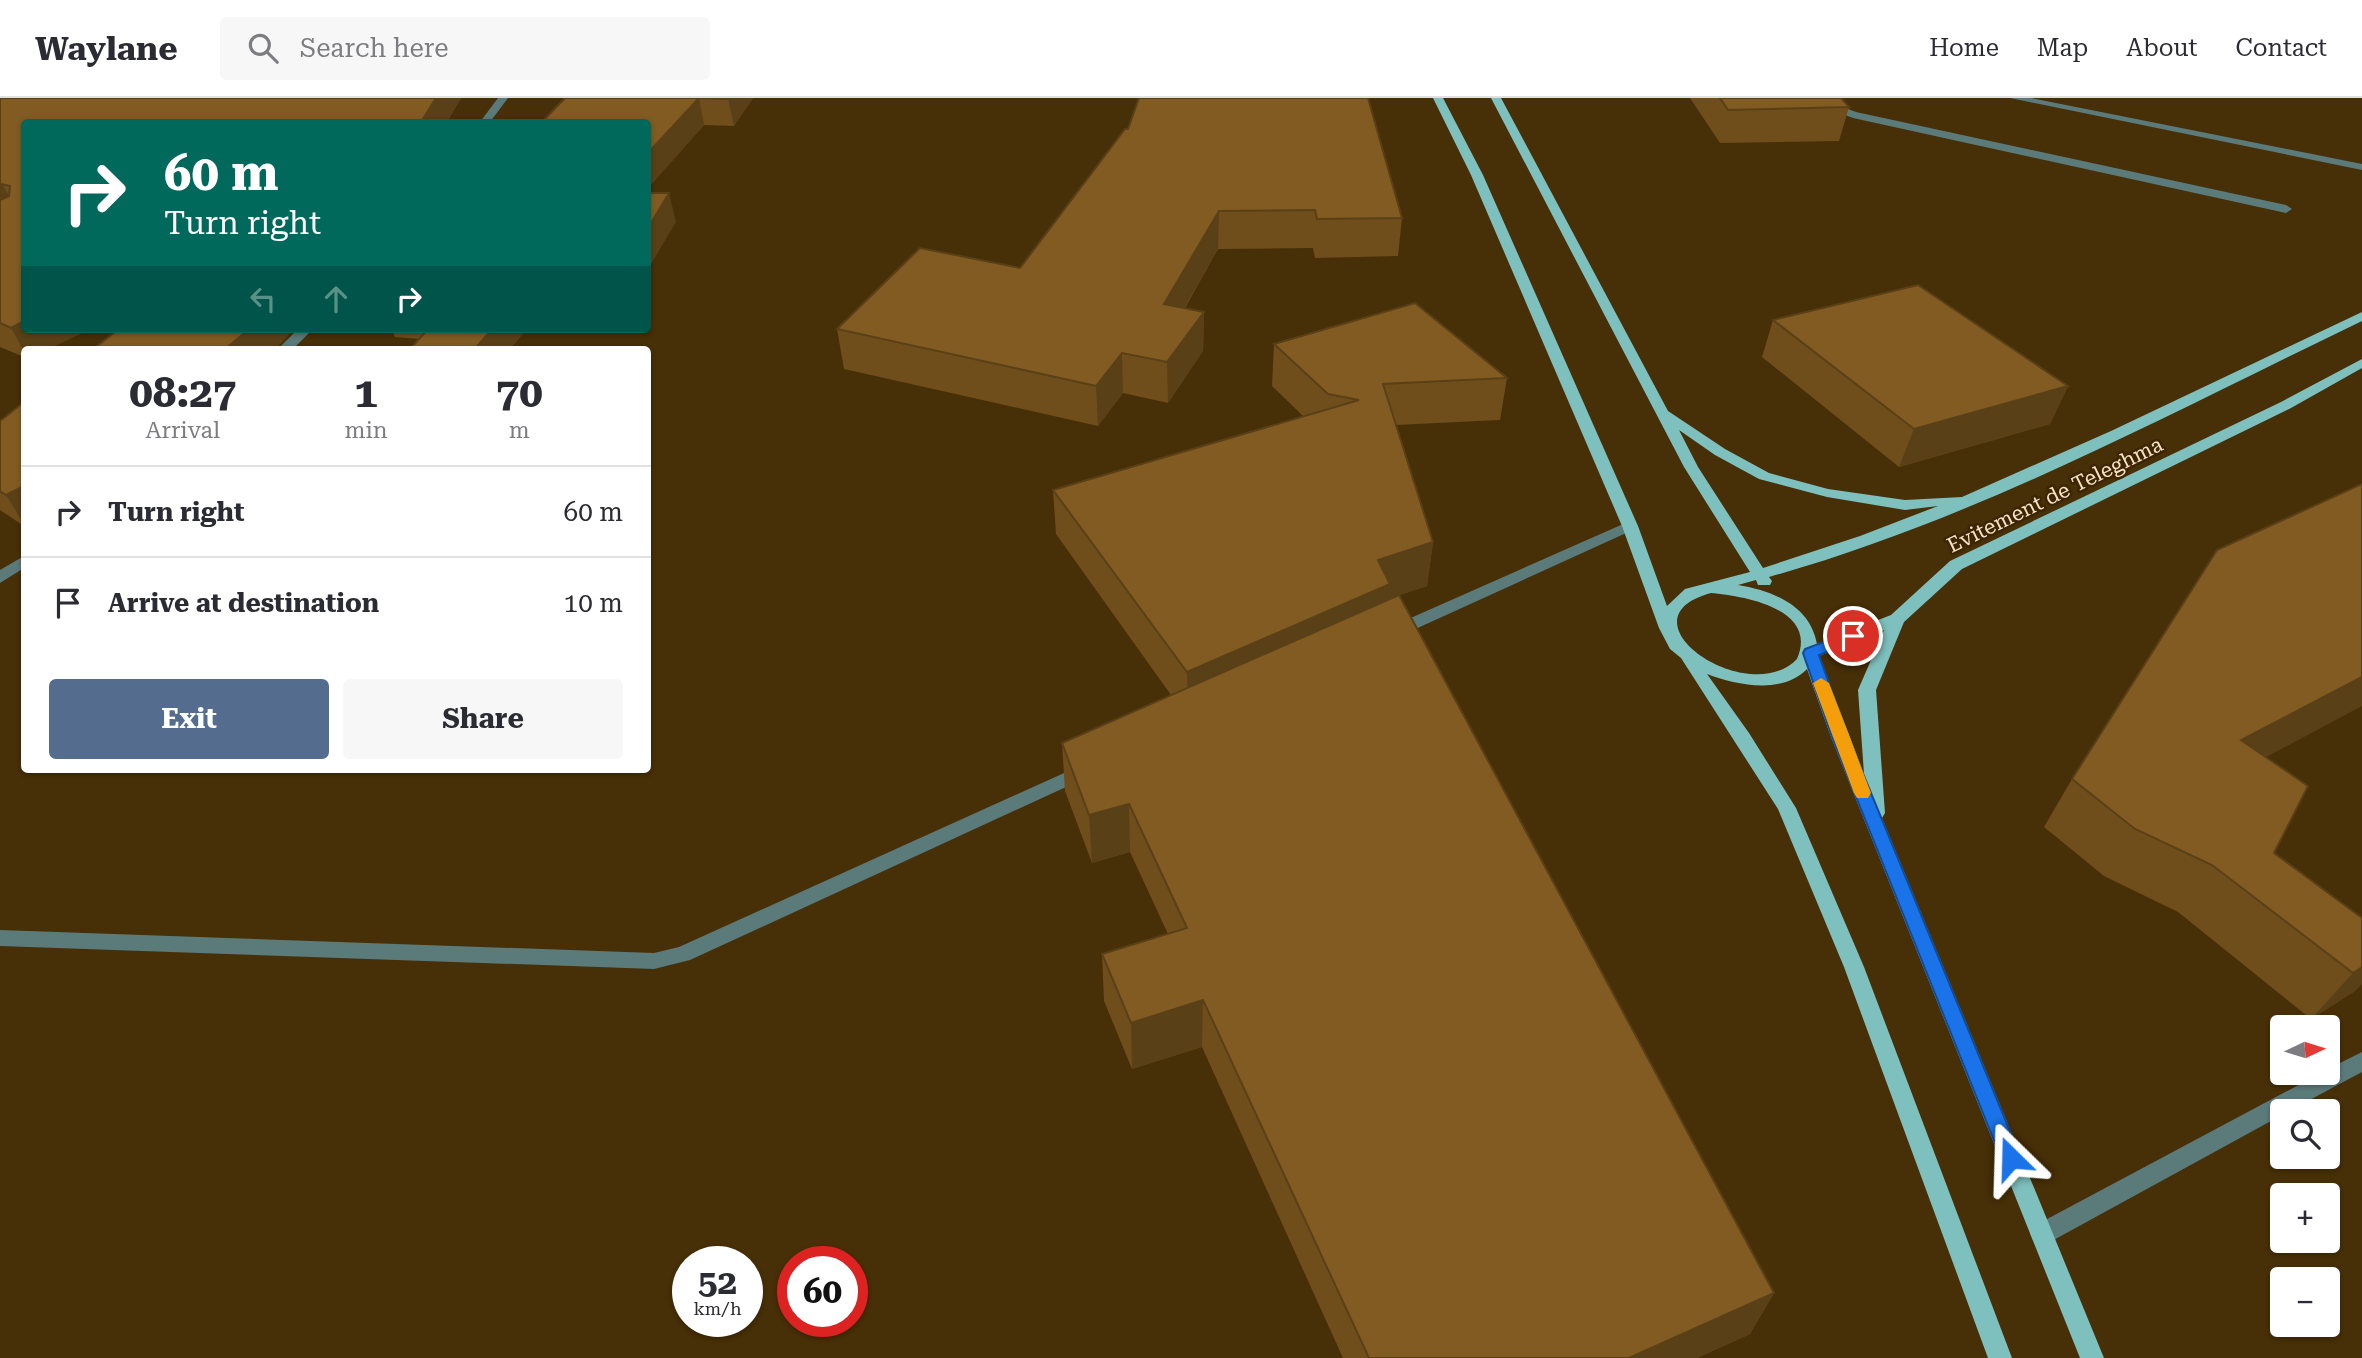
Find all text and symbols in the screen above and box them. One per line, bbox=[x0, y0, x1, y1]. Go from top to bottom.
search box bbox=[220, 17, 710, 80]
text: Waylane bbox=[35, 29, 178, 68]
icon: search bbox=[244, 29, 282, 67]
text: Search here bbox=[300, 33, 449, 63]
text: Home bbox=[1929, 34, 1999, 62]
text: Map bbox=[2037, 34, 2088, 62]
text: About bbox=[2126, 34, 2197, 62]
text: Contact bbox=[2235, 34, 2327, 62]
text: 60 m bbox=[164, 145, 279, 202]
icon: right bbox=[49, 147, 140, 238]
text: Turn right bbox=[164, 204, 321, 242]
icon: left bbox=[244, 280, 282, 318]
icon: ahead bbox=[317, 280, 355, 318]
icon: right bbox=[390, 280, 428, 318]
text: 08:27 bbox=[129, 368, 236, 417]
text: 1 bbox=[354, 368, 378, 417]
text: 70 bbox=[496, 368, 543, 417]
text: Arrival bbox=[145, 417, 220, 444]
text: min bbox=[345, 417, 388, 444]
text: m bbox=[509, 417, 530, 444]
street label: Evitement de Teleghma bbox=[1943, 432, 2167, 558]
icon: right bbox=[49, 493, 87, 531]
text: Turn right bbox=[108, 497, 244, 527]
text: 60 m bbox=[564, 497, 623, 527]
icon: arrive bbox=[49, 584, 87, 622]
text: Arrive at destination bbox=[108, 588, 379, 618]
text: 10 m bbox=[564, 588, 623, 618]
pin bbox=[1823, 606, 1883, 666]
icon: arrive bbox=[1834, 617, 1872, 655]
button: Exit bbox=[49, 679, 329, 759]
button: Share bbox=[343, 679, 623, 759]
north arrow bbox=[2270, 1015, 2340, 1085]
map controls bbox=[2270, 1015, 2340, 1337]
button: search bbox=[2270, 1099, 2340, 1169]
position arrow bbox=[1974, 1121, 2048, 1195]
button: + bbox=[2270, 1183, 2340, 1253]
speed limit sign: 60 bbox=[777, 1246, 868, 1337]
text: 52 bbox=[698, 1262, 737, 1303]
button: − bbox=[2270, 1267, 2340, 1337]
text: km/h bbox=[693, 1298, 742, 1319]

